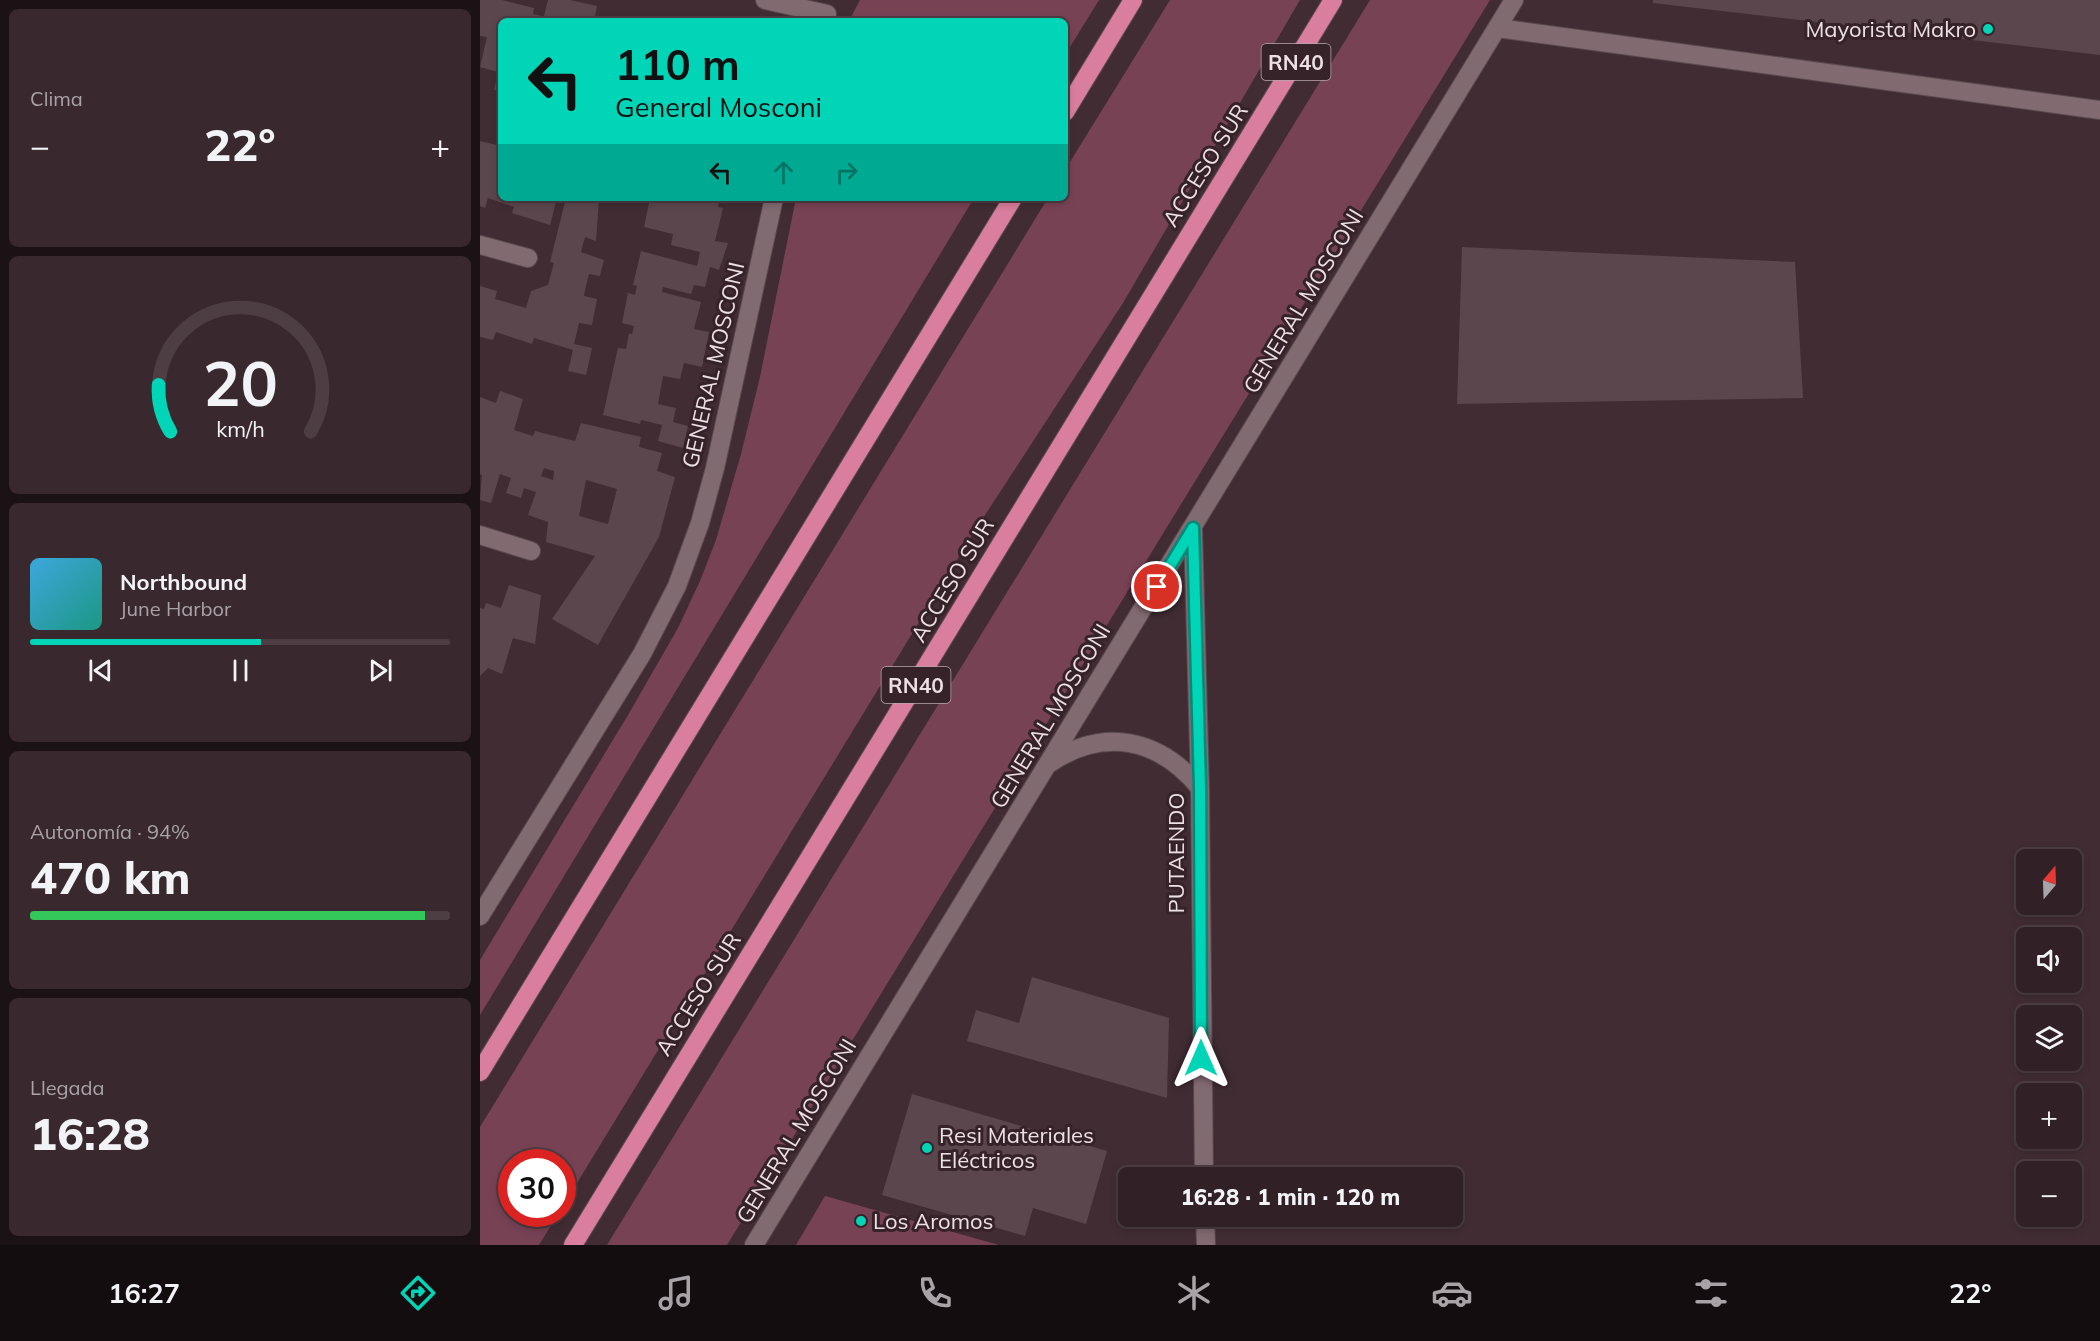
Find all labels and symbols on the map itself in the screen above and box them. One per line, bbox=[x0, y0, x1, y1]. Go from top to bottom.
place label: Mayorista Makro bbox=[1805, 15, 1976, 43]
marker: Mayorista Makro bbox=[1981, 22, 1995, 36]
road number: RN40 bbox=[1262, 44, 1330, 80]
street label: ACCESO SUR bbox=[1156, 98, 1254, 232]
street label: GENERAL MOSCONI bbox=[1237, 204, 1369, 398]
street label: GENERAL MOSCONI bbox=[676, 259, 750, 471]
street label: ACCESO SUR bbox=[904, 513, 1000, 647]
pin bbox=[1131, 561, 1182, 612]
street label: GENERAL MOSCONI bbox=[984, 619, 1116, 813]
road number: RN40 bbox=[882, 667, 950, 703]
street label: PUTAENDO bbox=[1162, 793, 1190, 913]
north arrow bbox=[2016, 849, 2082, 915]
street label: ACCESO SUR bbox=[649, 927, 747, 1061]
position arrow bbox=[1169, 1026, 1233, 1090]
street label: GENERAL MOSCONI bbox=[730, 1034, 862, 1228]
place label: Resi Materiales Eléctricos bbox=[939, 1121, 1094, 1174]
marker: Resi Materiales Eléctricos bbox=[920, 1141, 934, 1155]
speed limit sign: 30 bbox=[498, 1149, 576, 1227]
place label: Los Aromos bbox=[873, 1207, 993, 1235]
marker: Los Aromos bbox=[854, 1214, 868, 1228]

